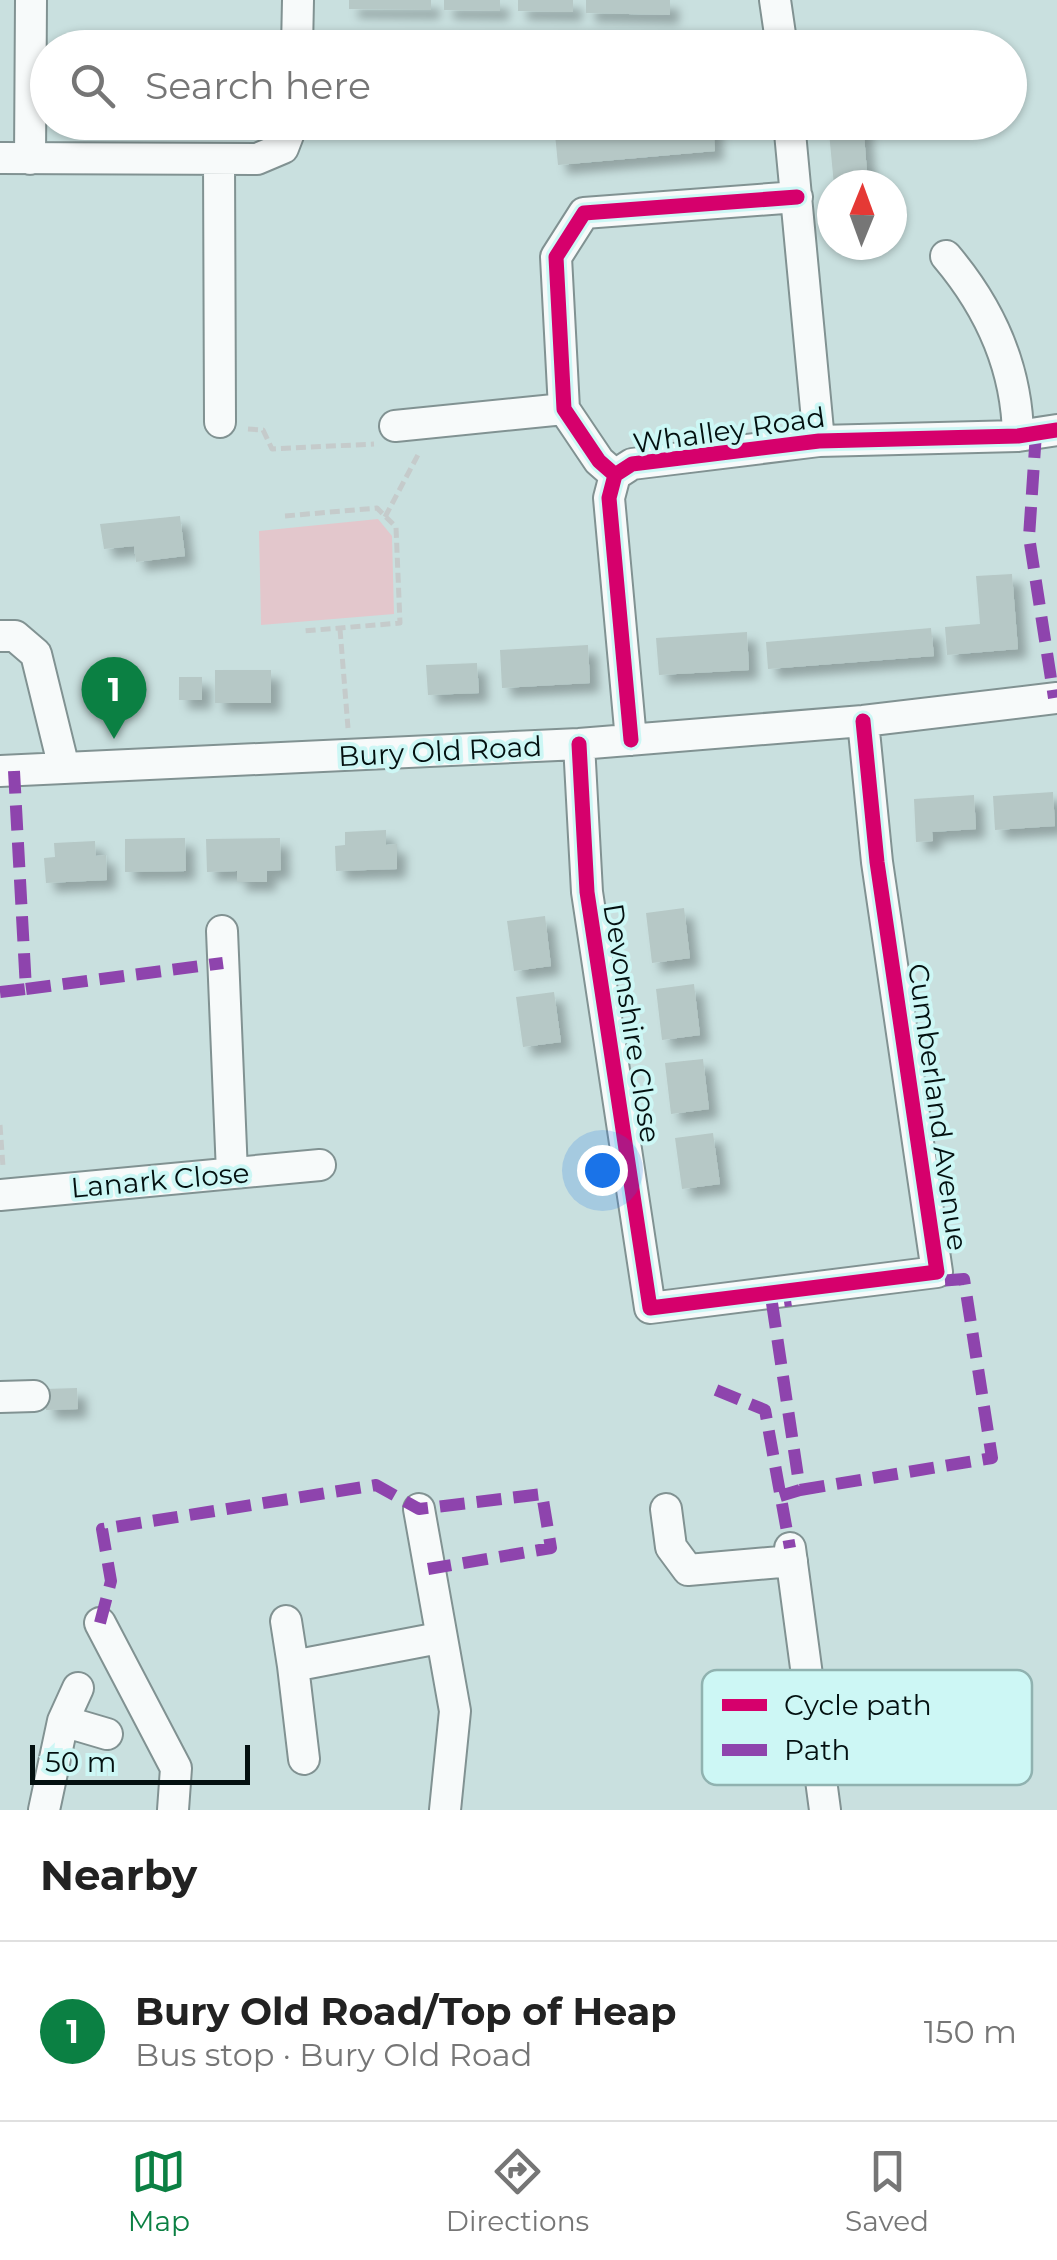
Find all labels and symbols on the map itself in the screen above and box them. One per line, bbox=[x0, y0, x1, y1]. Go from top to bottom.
north arrow bbox=[817, 170, 907, 260]
street label: Whalley Road bbox=[631, 400, 827, 460]
pin: 1 bbox=[82, 656, 146, 739]
street label: Bury Old Road bbox=[337, 729, 543, 773]
street label: Devonshire Close bbox=[596, 901, 668, 1145]
street label: Cumberland Avenue bbox=[901, 961, 975, 1253]
your location bbox=[577, 1145, 628, 1196]
street label: Lanark Close bbox=[69, 1155, 251, 1205]
legend bbox=[702, 1670, 1032, 1785]
text: Cycle path bbox=[784, 1688, 932, 1722]
text: Path bbox=[784, 1733, 851, 1767]
scale bar bbox=[30, 1740, 250, 1784]

